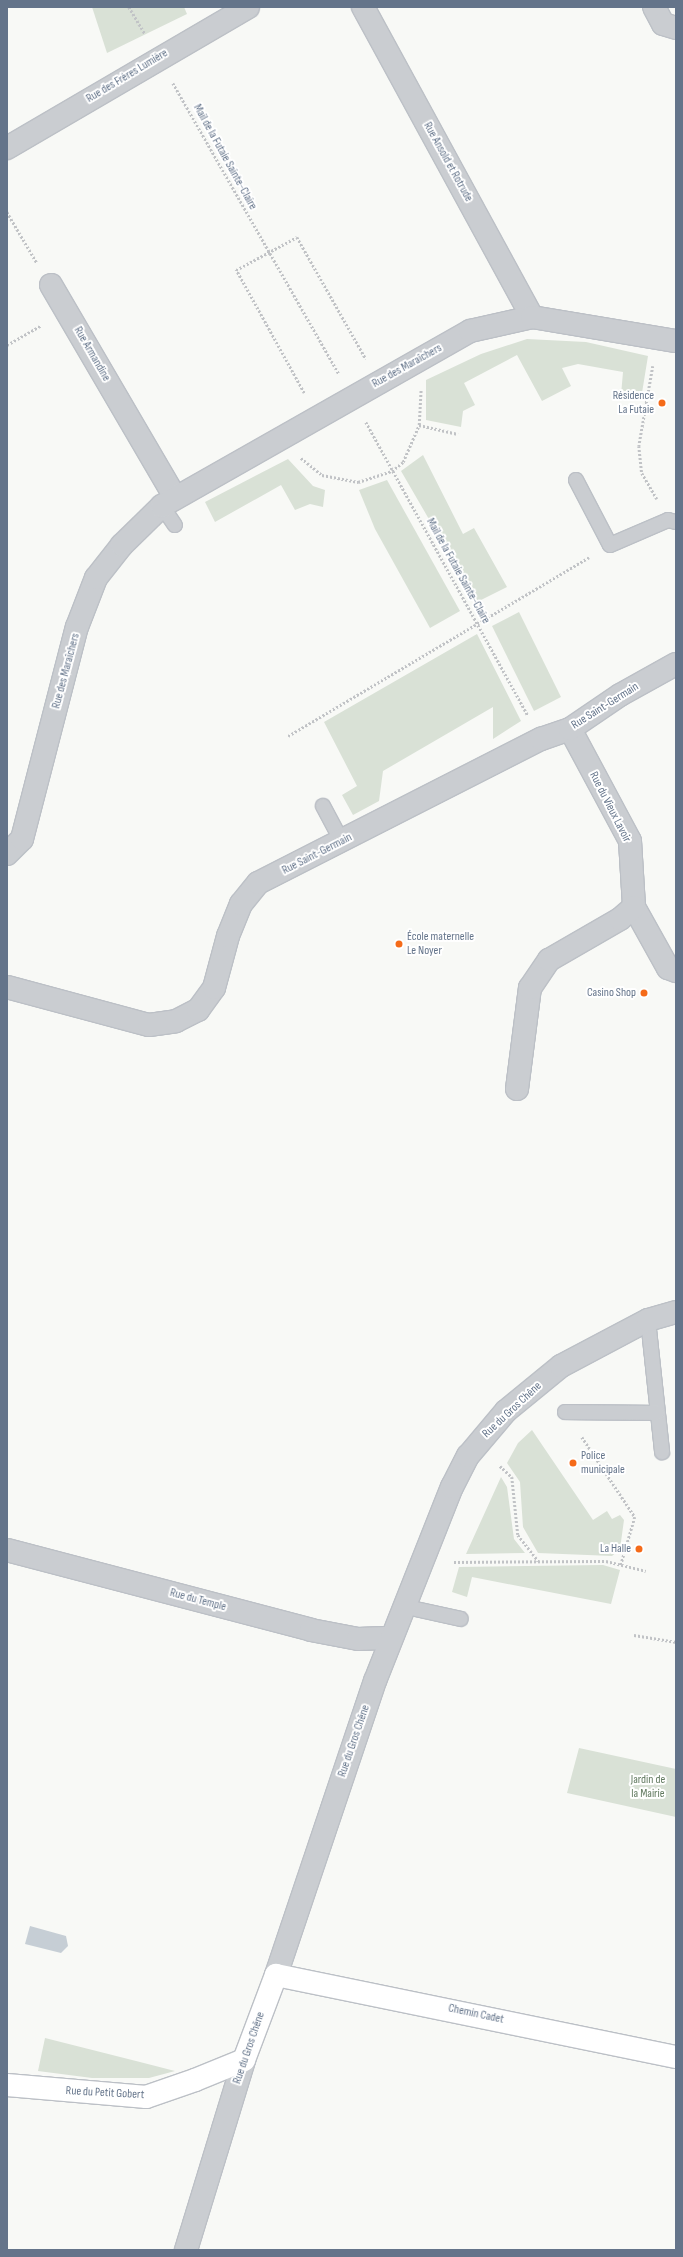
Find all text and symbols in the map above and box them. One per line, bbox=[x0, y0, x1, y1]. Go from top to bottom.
street label: Rue des Frères Lumière bbox=[84, 46, 170, 106]
street label: Mail de la Futaie Sainte-Claire bbox=[190, 102, 260, 212]
street label: Rue Ansold et Rotrude bbox=[420, 120, 476, 204]
street label: Rue Armandine bbox=[71, 324, 113, 384]
street label: Rue des Maraîchers bbox=[370, 341, 444, 391]
place label: Résidence La Futaie bbox=[613, 389, 654, 417]
marker: Résidence La Futaie bbox=[657, 398, 667, 408]
street label: Mail de la Futaie Sainte-Claire bbox=[423, 516, 493, 626]
street label: Rue des Maraîchers bbox=[49, 632, 83, 710]
street label: Rue Saint-Germain bbox=[569, 680, 641, 732]
street label: Rue du Vieux Lavoir bbox=[586, 769, 634, 845]
street label: Rue Saint-Germain bbox=[280, 830, 354, 878]
place label: École maternelle Le Noyer bbox=[407, 930, 474, 958]
marker: École maternelle Le Noyer bbox=[394, 939, 404, 949]
place label: Casino Shop bbox=[587, 986, 636, 1000]
marker: Casino Shop bbox=[639, 988, 649, 998]
street label: Rue du Gros Chêne bbox=[480, 1379, 544, 1441]
place label: Police municipale bbox=[581, 1449, 625, 1477]
marker: Police municipale bbox=[568, 1458, 578, 1468]
place label: La Halle bbox=[600, 1542, 631, 1556]
marker: La Halle bbox=[634, 1544, 644, 1554]
street label: Rue du Temple bbox=[168, 1586, 228, 1614]
street label: Rue du Gros Chêne bbox=[335, 1703, 373, 1779]
park label: Jardin de la Mairie bbox=[631, 1773, 665, 1801]
street label: Chemin Cadet bbox=[447, 2001, 505, 2027]
street label: Rue du Gros Chêne bbox=[230, 2010, 268, 2086]
street label: Rue du Petit Gobert bbox=[65, 2084, 145, 2102]

